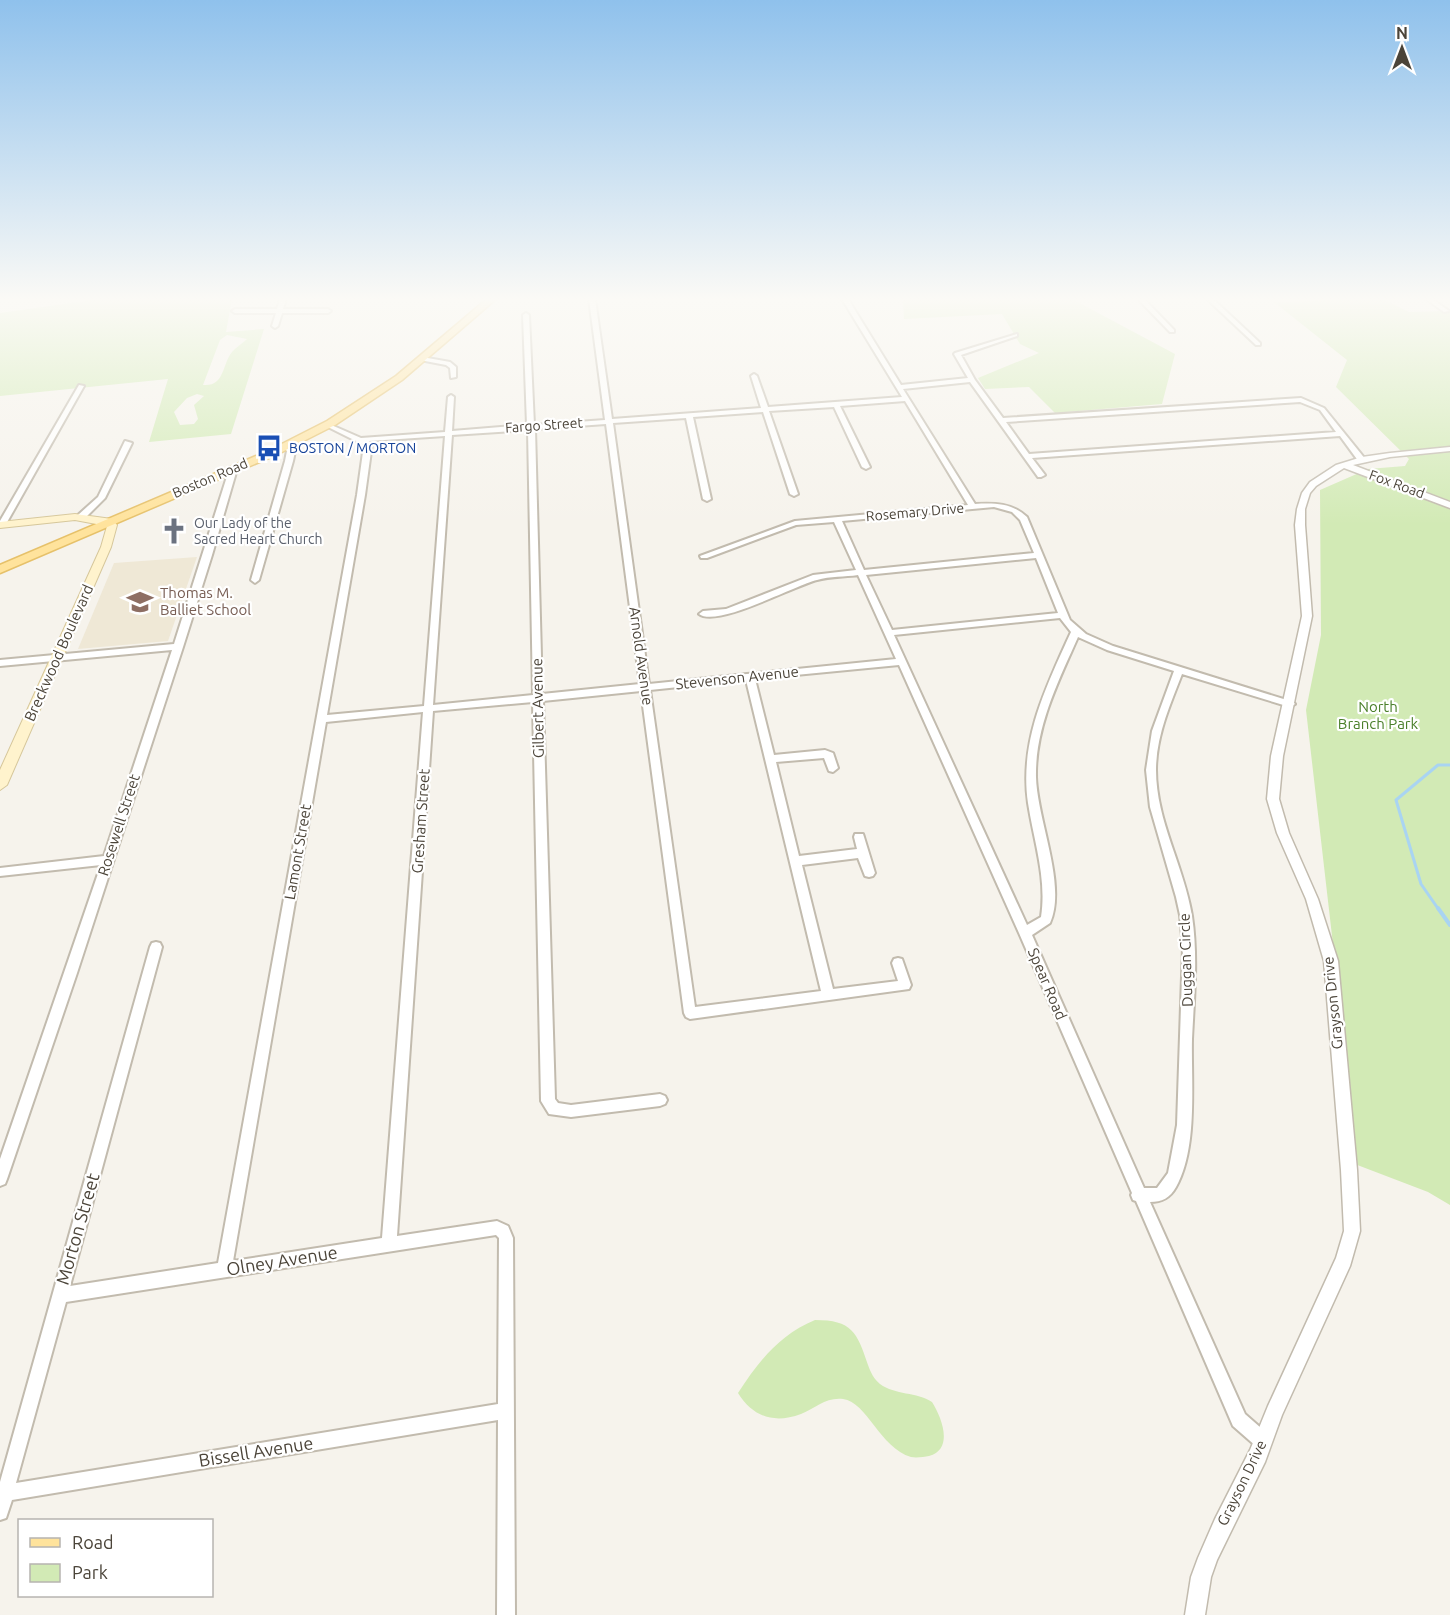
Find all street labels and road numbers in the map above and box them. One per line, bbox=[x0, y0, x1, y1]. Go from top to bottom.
street label: Fargo Street bbox=[505, 414, 584, 436]
street label: Boston Road bbox=[170, 455, 250, 501]
street label: Fox Road bbox=[1367, 467, 1427, 501]
street label: Rosemary Drive bbox=[865, 500, 965, 524]
street label: Breckwood Boulevard bbox=[21, 582, 96, 724]
street label: Arnold Avenue bbox=[626, 606, 657, 706]
street label: Gilbert Avenue bbox=[528, 658, 547, 758]
street label: Stevenson Avenue bbox=[674, 663, 799, 692]
street label: Gresham Street bbox=[408, 768, 433, 874]
street label: Rosewell Street bbox=[94, 772, 143, 878]
street label: Lamont Street bbox=[281, 803, 314, 901]
street label: Duggan Circle bbox=[1175, 913, 1196, 1007]
street label: Spear Road bbox=[1025, 945, 1070, 1022]
street label: Grayson Drive bbox=[1319, 956, 1346, 1050]
street label: Morton Street bbox=[52, 1171, 103, 1287]
street label: Olney Avenue bbox=[225, 1241, 339, 1279]
street label: Bissell Avenue bbox=[197, 1432, 314, 1470]
street label: Grayson Drive bbox=[1213, 1437, 1270, 1528]

